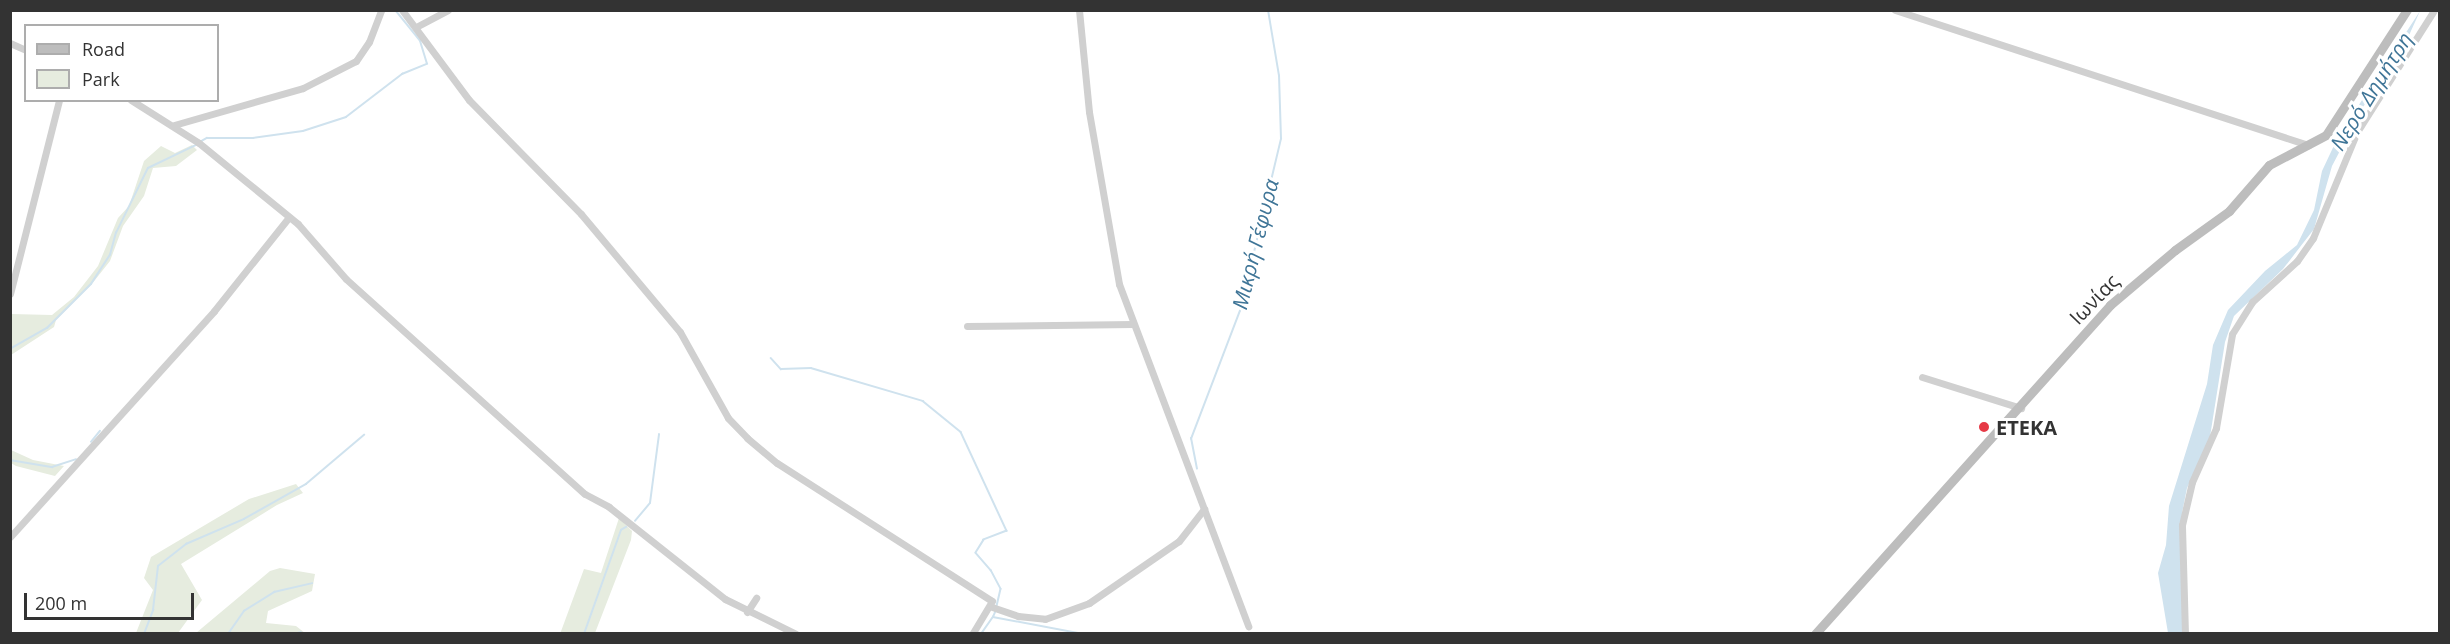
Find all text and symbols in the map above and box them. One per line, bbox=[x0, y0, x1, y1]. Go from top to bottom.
legend bbox=[24, 24, 219, 102]
water label: Νερό Δημήτρη bbox=[2325, 27, 2417, 155]
text: Road bbox=[82, 37, 125, 61]
text: Park bbox=[82, 67, 120, 91]
water label: Μικρή Γέφυρα bbox=[1227, 176, 1283, 312]
street label: Ιωνίας bbox=[2064, 269, 2124, 329]
place label: ΕΤΕΚΑ bbox=[1996, 415, 2057, 439]
marker: ΕΤΕΚΑ bbox=[1977, 420, 1991, 434]
scale bar bbox=[27, 581, 196, 619]
text: 200 m bbox=[35, 591, 87, 615]

